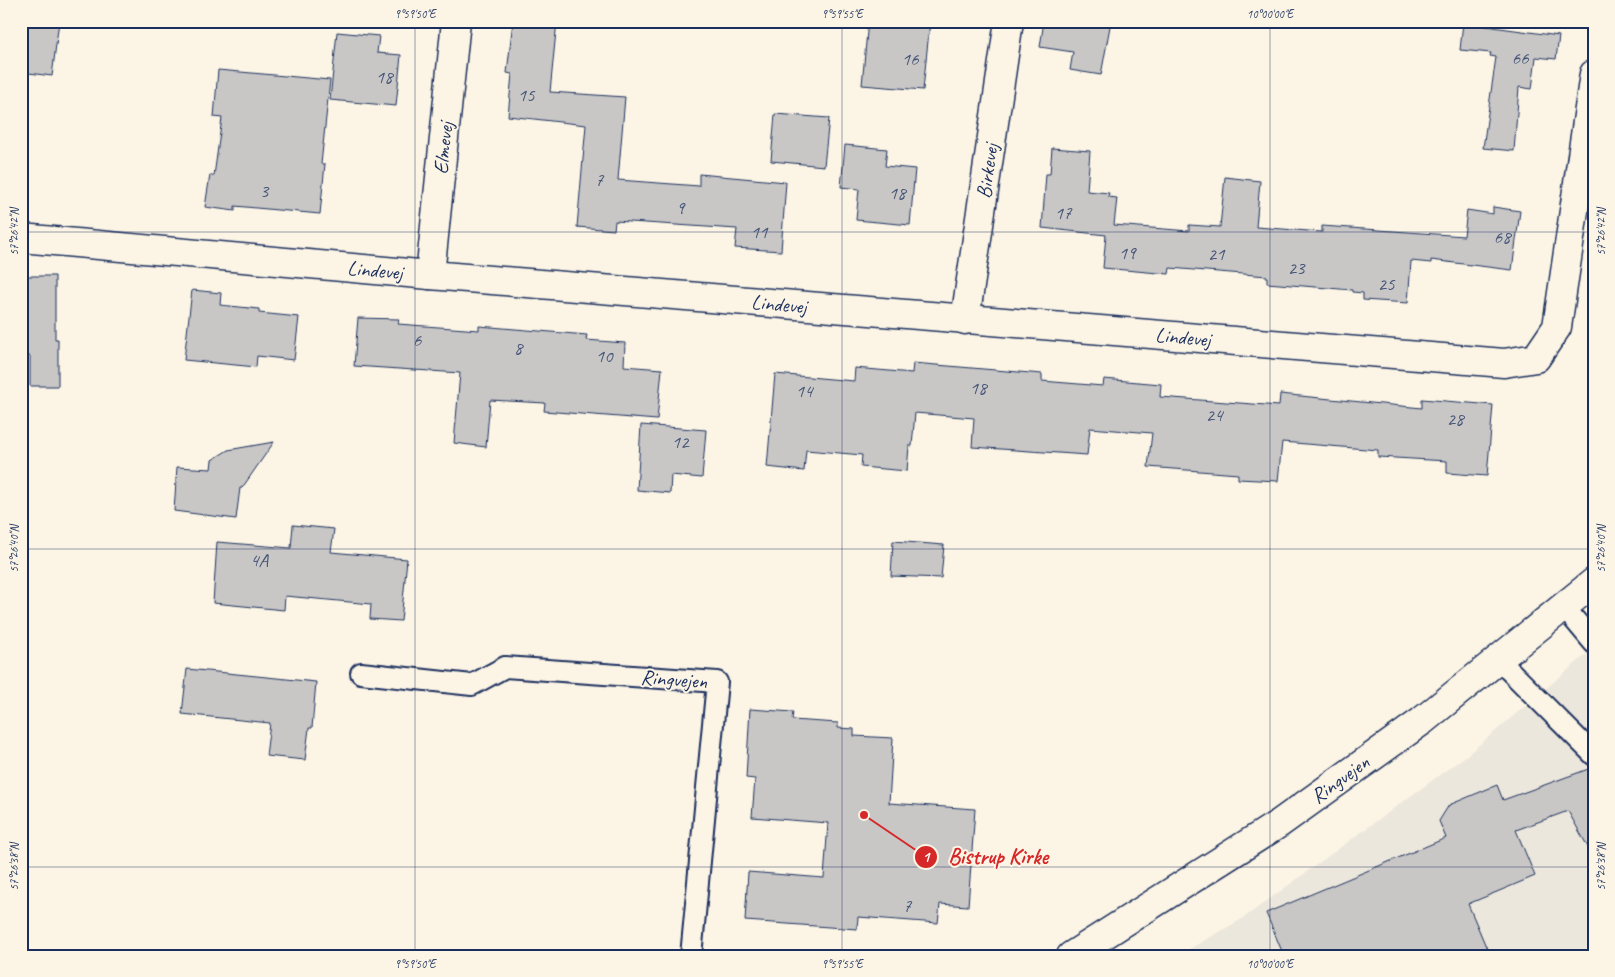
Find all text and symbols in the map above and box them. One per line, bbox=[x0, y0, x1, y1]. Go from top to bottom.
text: 9°59'50"E bbox=[395, 6, 437, 22]
text: 9°59'55"E bbox=[822, 6, 864, 22]
text: 10°00'00"E bbox=[1247, 6, 1295, 22]
house number: 66 bbox=[1511, 46, 1530, 70]
house number: 16 bbox=[901, 47, 920, 71]
house number: 18 bbox=[375, 65, 395, 89]
house number: 15 bbox=[517, 83, 536, 107]
street label: Elmevej bbox=[427, 118, 459, 175]
street label: Birkevej bbox=[970, 139, 1004, 200]
house number: 7 bbox=[595, 168, 605, 192]
house number: 3 bbox=[260, 179, 270, 203]
house number: 18 bbox=[888, 181, 908, 205]
house number: 9 bbox=[676, 196, 686, 220]
house number: 17 bbox=[1054, 201, 1073, 225]
text: 57°26'42"N bbox=[6, 207, 22, 256]
text: 57°26'42"N bbox=[1593, 207, 1609, 256]
house number: 11 bbox=[750, 220, 769, 244]
house number: 68 bbox=[1493, 225, 1513, 249]
house number: 19 bbox=[1118, 241, 1137, 265]
house number: 21 bbox=[1207, 242, 1226, 266]
street label: Lindevej bbox=[346, 255, 407, 286]
house number: 23 bbox=[1287, 256, 1306, 280]
house number: 25 bbox=[1377, 272, 1396, 296]
street label: Lindevej bbox=[750, 289, 811, 320]
street label: Lindevej bbox=[1154, 322, 1215, 353]
house number: 6 bbox=[413, 328, 423, 352]
house number: 8 bbox=[514, 336, 525, 360]
house number: 10 bbox=[595, 344, 614, 368]
house number: 18 bbox=[969, 376, 989, 400]
house number: 14 bbox=[795, 379, 815, 403]
house number: 24 bbox=[1205, 403, 1225, 427]
house number: 28 bbox=[1446, 407, 1466, 431]
house number: 12 bbox=[671, 430, 690, 454]
text: 57°26'40"N bbox=[6, 524, 22, 573]
text: 57°26'40"N bbox=[1593, 524, 1609, 573]
house number: 4A bbox=[250, 548, 270, 572]
street label: Ringvejen bbox=[640, 664, 709, 694]
street label: Ringvejen bbox=[1305, 749, 1375, 809]
callout: Bistrup Kirke bbox=[913, 838, 1058, 875]
text: 57°26'38"N bbox=[6, 842, 22, 891]
text: 57°26'38"N bbox=[1593, 842, 1609, 891]
text: Bistrup Kirke bbox=[948, 843, 1050, 871]
text: 1 bbox=[923, 848, 932, 867]
house number: 7 bbox=[903, 894, 913, 918]
text: 9°59'50"E bbox=[395, 956, 437, 972]
text: 9°59'55"E bbox=[822, 956, 864, 972]
text: 10°00'00"E bbox=[1247, 956, 1295, 972]

